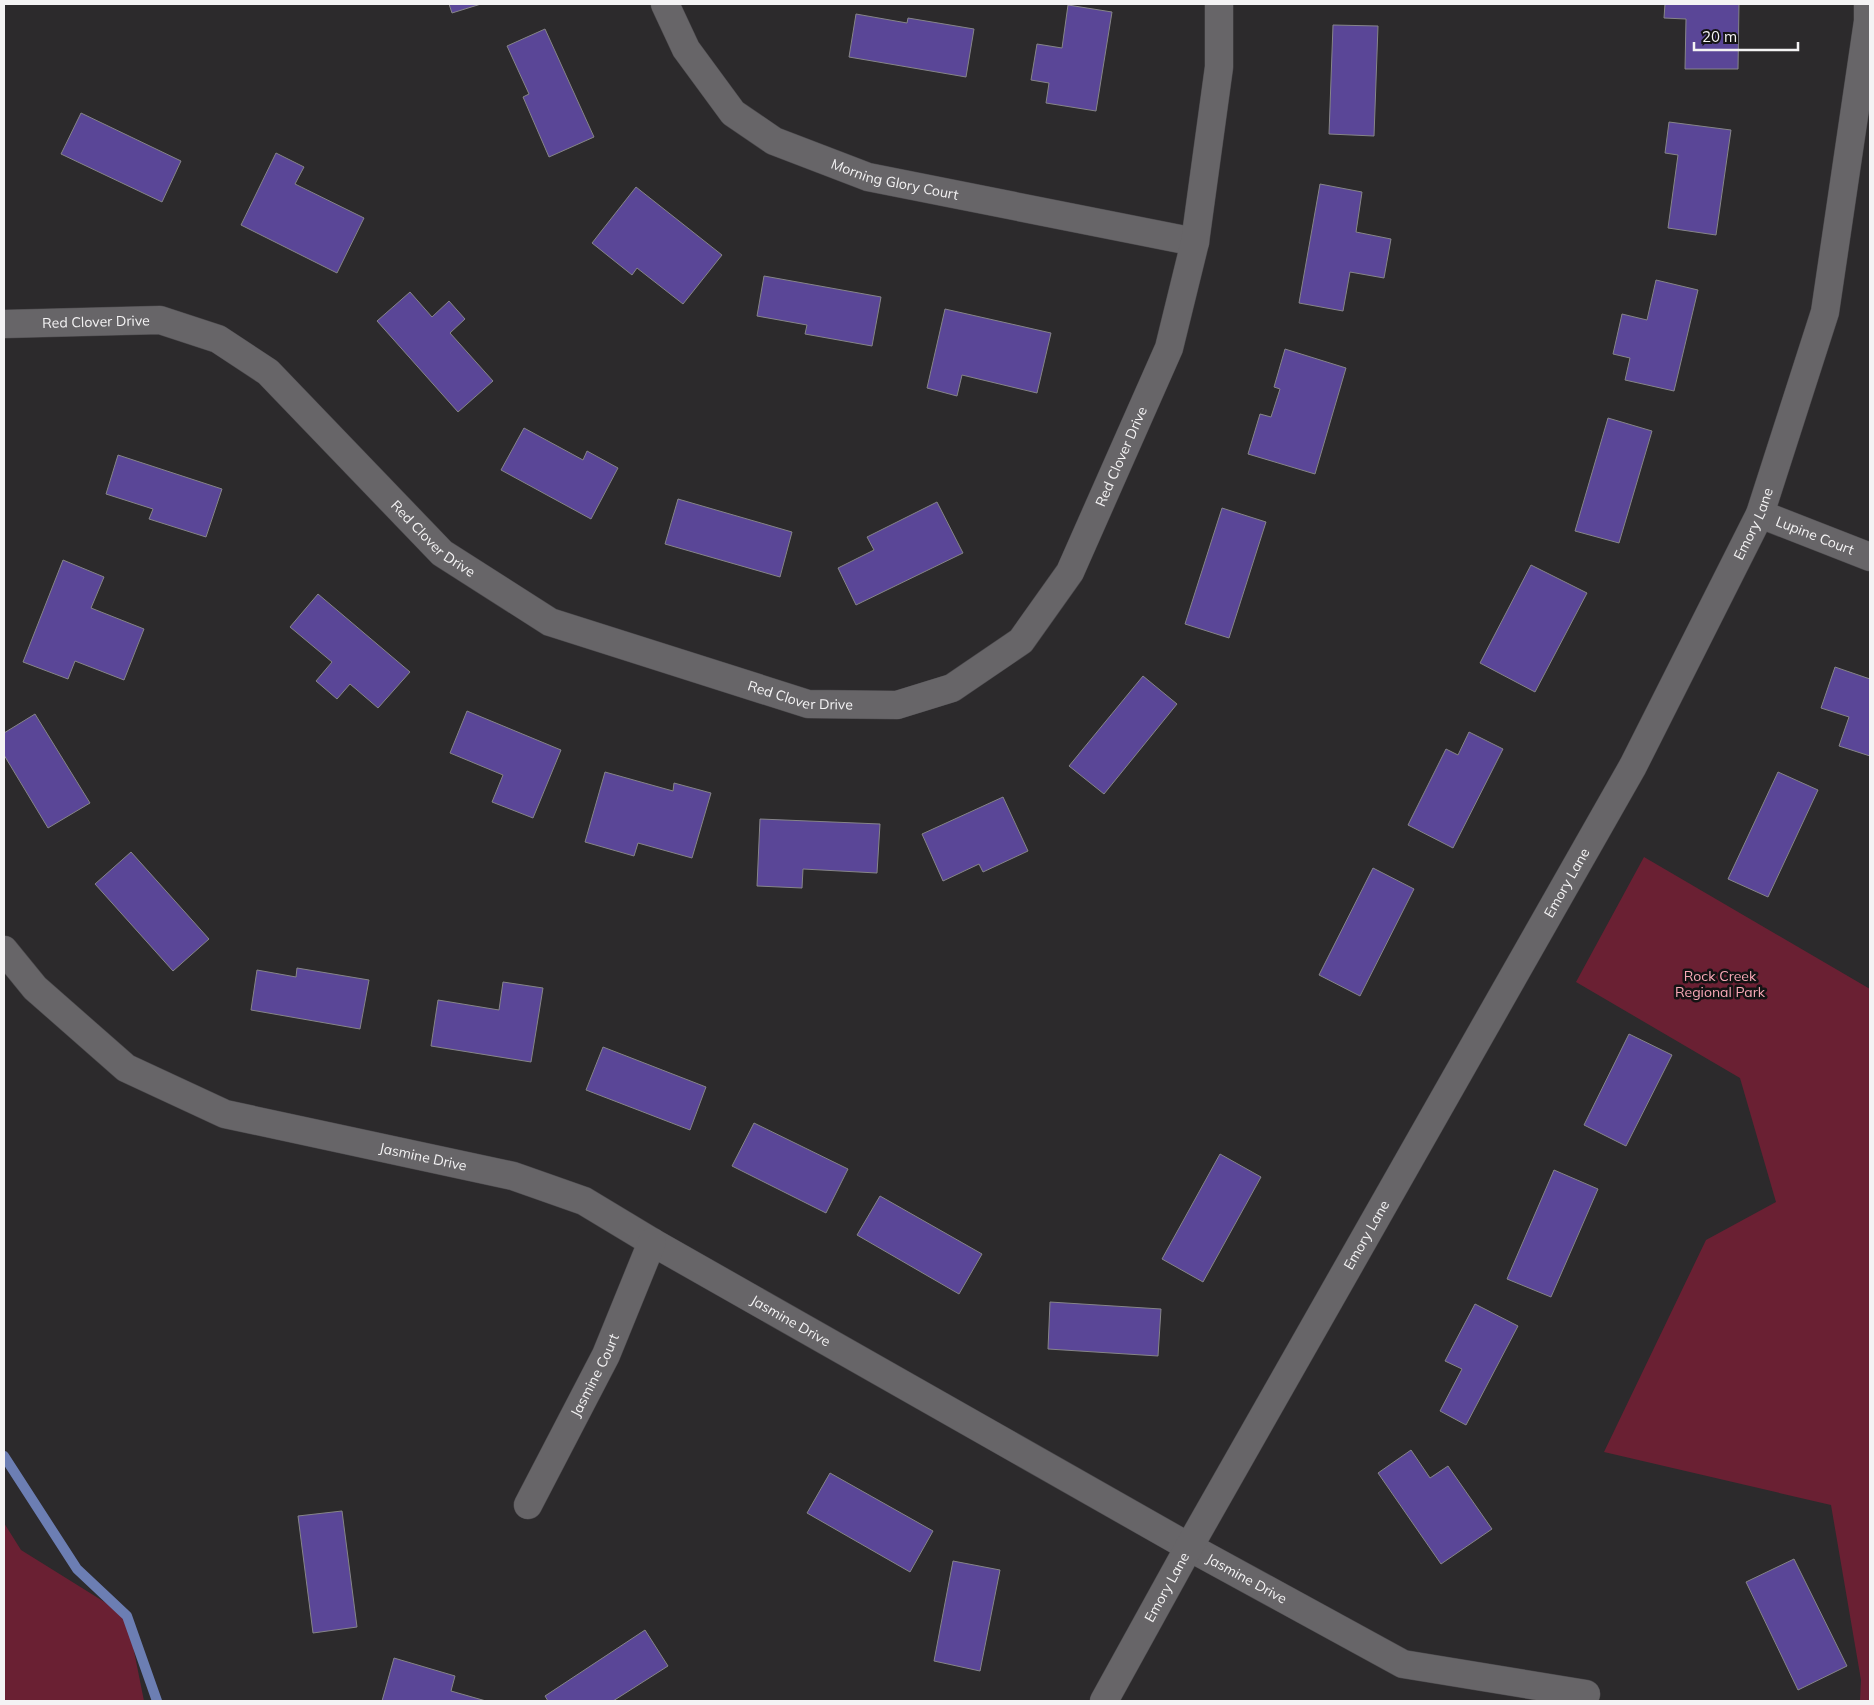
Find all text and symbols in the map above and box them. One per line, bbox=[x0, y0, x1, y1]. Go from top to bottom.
scale bar bbox=[1694, 20, 1798, 52]
text: 20 m bbox=[1702, 27, 1737, 46]
street label: Morning Glory Court bbox=[829, 155, 960, 204]
street label: Red Clover Drive bbox=[42, 311, 150, 332]
street label: Red Clover Drive bbox=[1091, 404, 1151, 509]
street label: Emory Lane bbox=[1729, 486, 1777, 563]
street label: Red Clover Drive bbox=[387, 496, 479, 581]
street label: Lupine Court bbox=[1773, 512, 1857, 559]
street label: Red Clover Drive bbox=[745, 676, 853, 714]
street label: Emory Lane bbox=[1540, 845, 1593, 921]
park label: Rock Creek Regional Park bbox=[1675, 967, 1766, 1001]
street label: Jasmine Drive bbox=[378, 1138, 468, 1175]
street label: Emory Lane bbox=[1340, 1197, 1393, 1273]
street label: Jasmine Drive bbox=[747, 1291, 834, 1350]
street label: Jasmine Court bbox=[566, 1331, 623, 1420]
street label: Emory Lane bbox=[1140, 1549, 1193, 1625]
street label: Jasmine Drive bbox=[1203, 1549, 1290, 1608]

